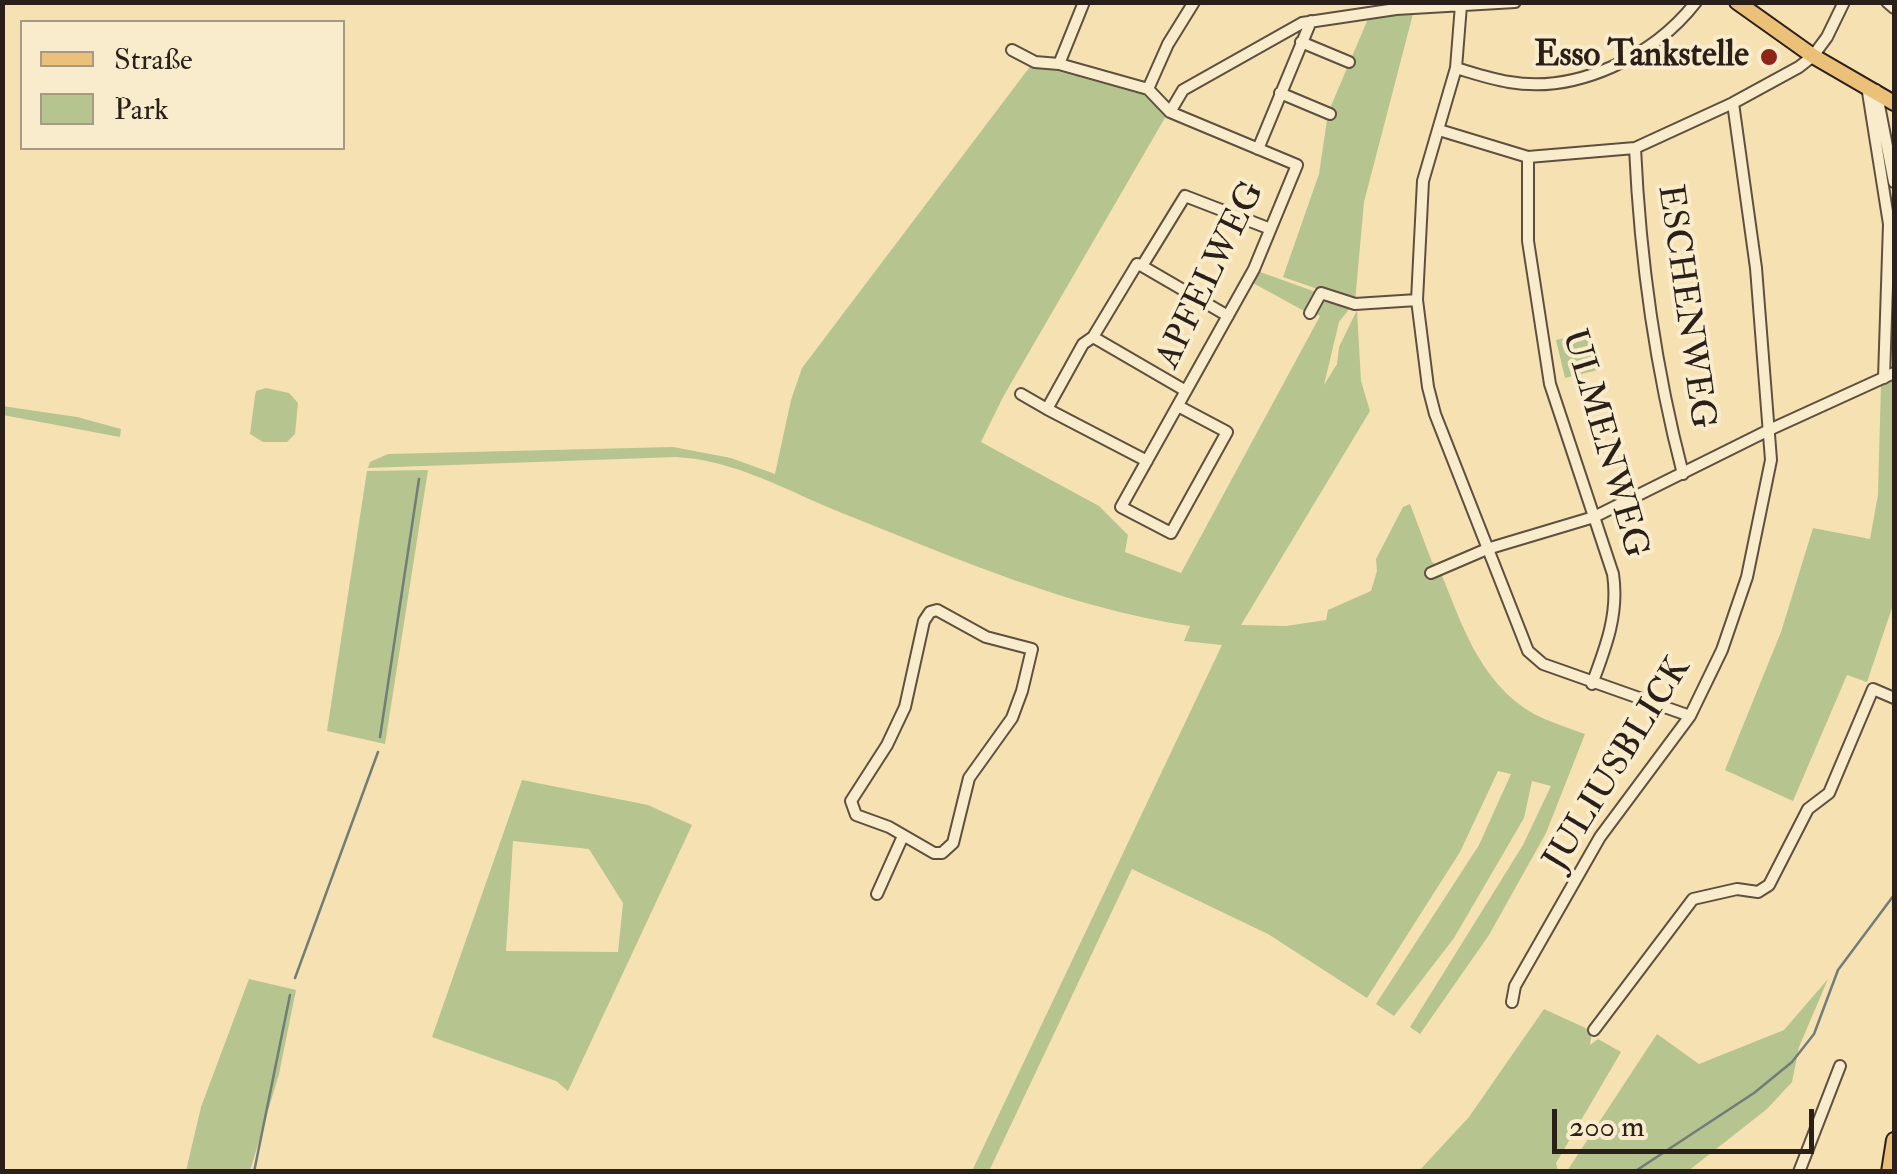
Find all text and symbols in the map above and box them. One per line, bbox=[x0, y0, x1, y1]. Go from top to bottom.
legend bbox=[20, 20, 345, 150]
place label: Esso Tankstelle bbox=[1534, 36, 1749, 78]
text: Straße bbox=[114, 41, 193, 78]
marker: Esso Tankstelle bbox=[1758, 46, 1780, 68]
text: Park bbox=[114, 91, 169, 128]
street label: APFELWEG bbox=[1149, 176, 1275, 376]
street label: ESCHENWEG bbox=[1646, 182, 1722, 432]
street label: ULMENWEG bbox=[1550, 325, 1656, 563]
street label: JULIUSBLICK bbox=[1537, 650, 1701, 880]
scale bar bbox=[1557, 1089, 1820, 1151]
text: 200 m bbox=[1569, 1108, 1645, 1145]

